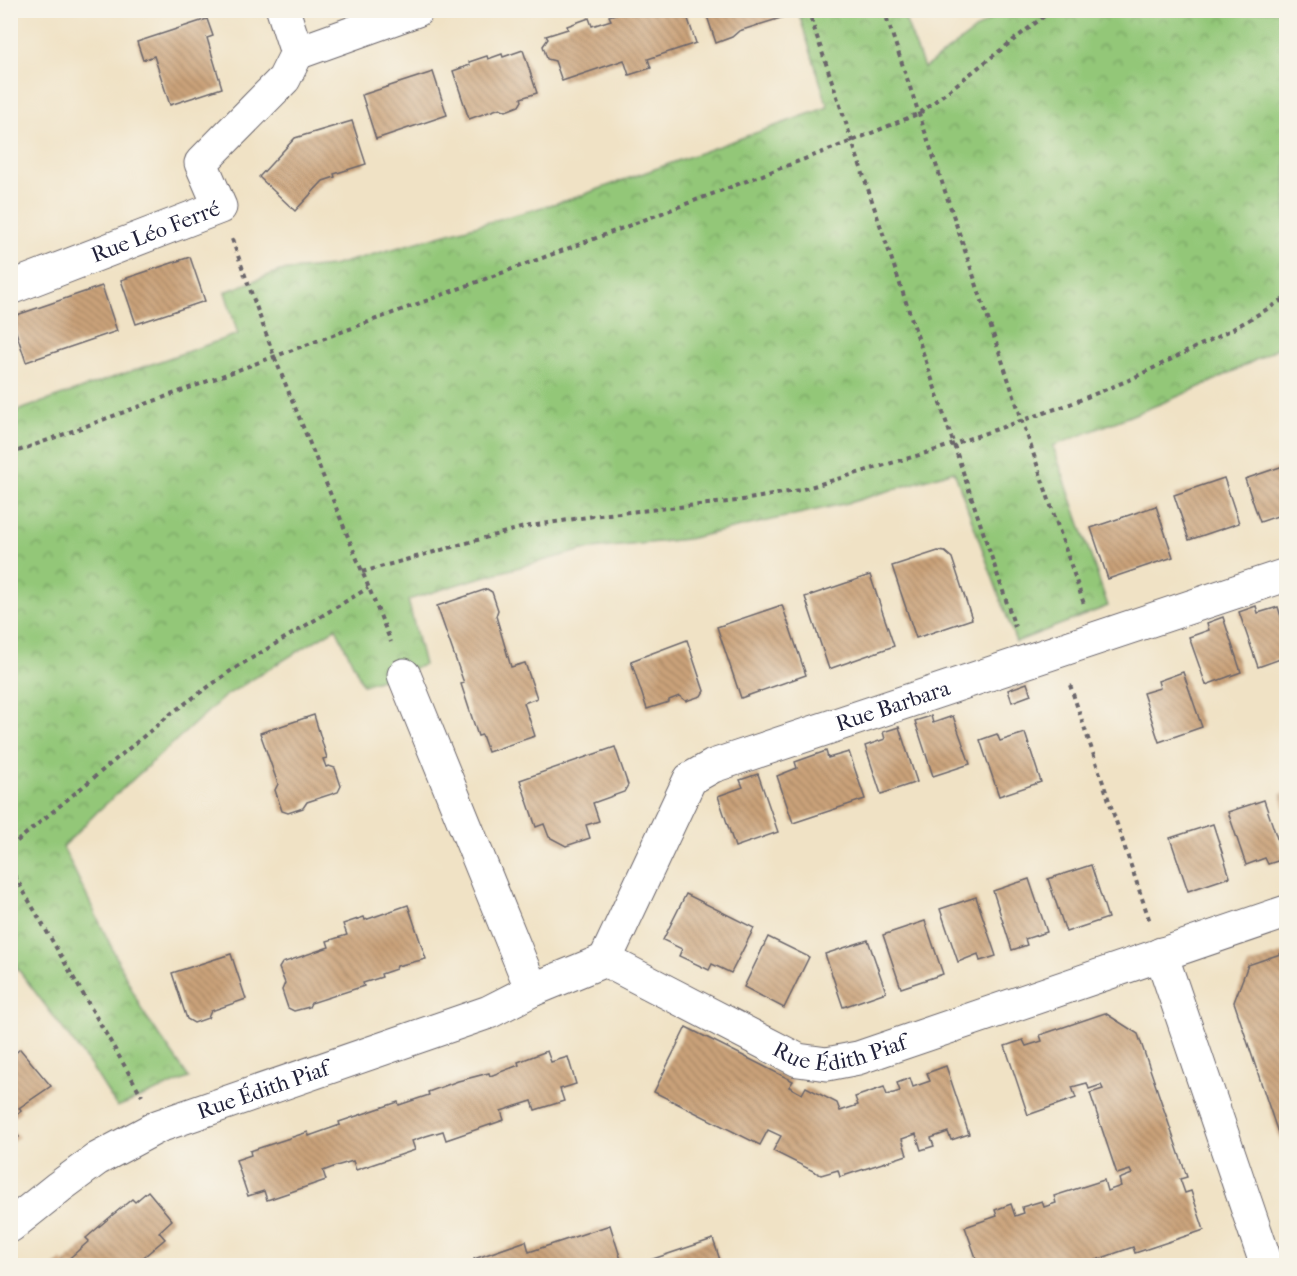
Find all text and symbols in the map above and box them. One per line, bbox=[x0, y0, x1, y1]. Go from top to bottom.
street label: Rue Léo Ferré bbox=[87, 195, 224, 268]
street label: Rue Barbara bbox=[832, 675, 954, 737]
street label: Rue Édith Piaf bbox=[768, 1028, 914, 1077]
street label: Rue Édith Piaf bbox=[194, 1054, 337, 1125]

